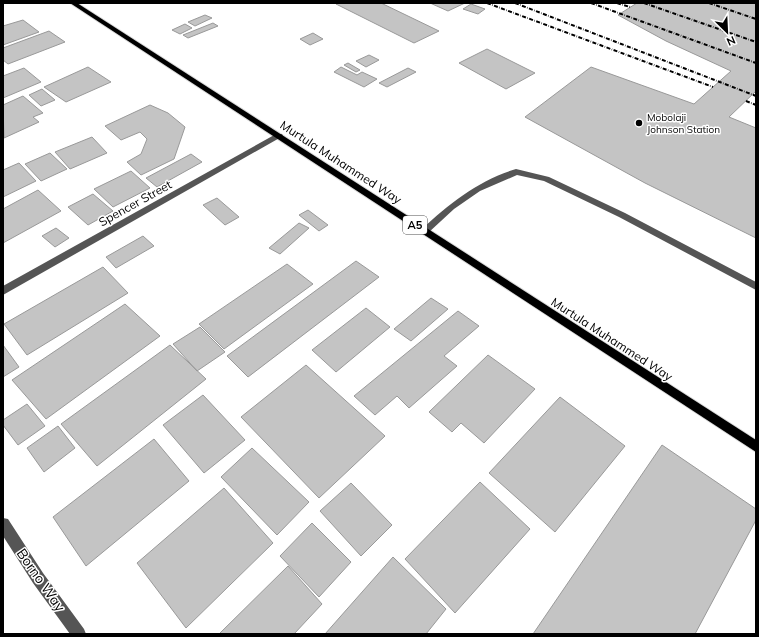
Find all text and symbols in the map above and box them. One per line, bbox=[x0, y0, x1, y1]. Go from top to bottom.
north arrow bbox=[707, 12, 747, 52]
text: N bbox=[724, 33, 738, 49]
place label: Mobolaji Johnson Station bbox=[647, 111, 720, 136]
street label: Murtula Muhammed Way bbox=[277, 117, 405, 207]
marker: Mobolaji Johnson Station bbox=[634, 118, 644, 128]
street label: Spencer Street bbox=[96, 177, 174, 229]
road number: A5 bbox=[403, 216, 427, 234]
street label: Murtula Muhammed Way bbox=[548, 294, 676, 384]
street label: Borno Way bbox=[13, 545, 70, 616]

